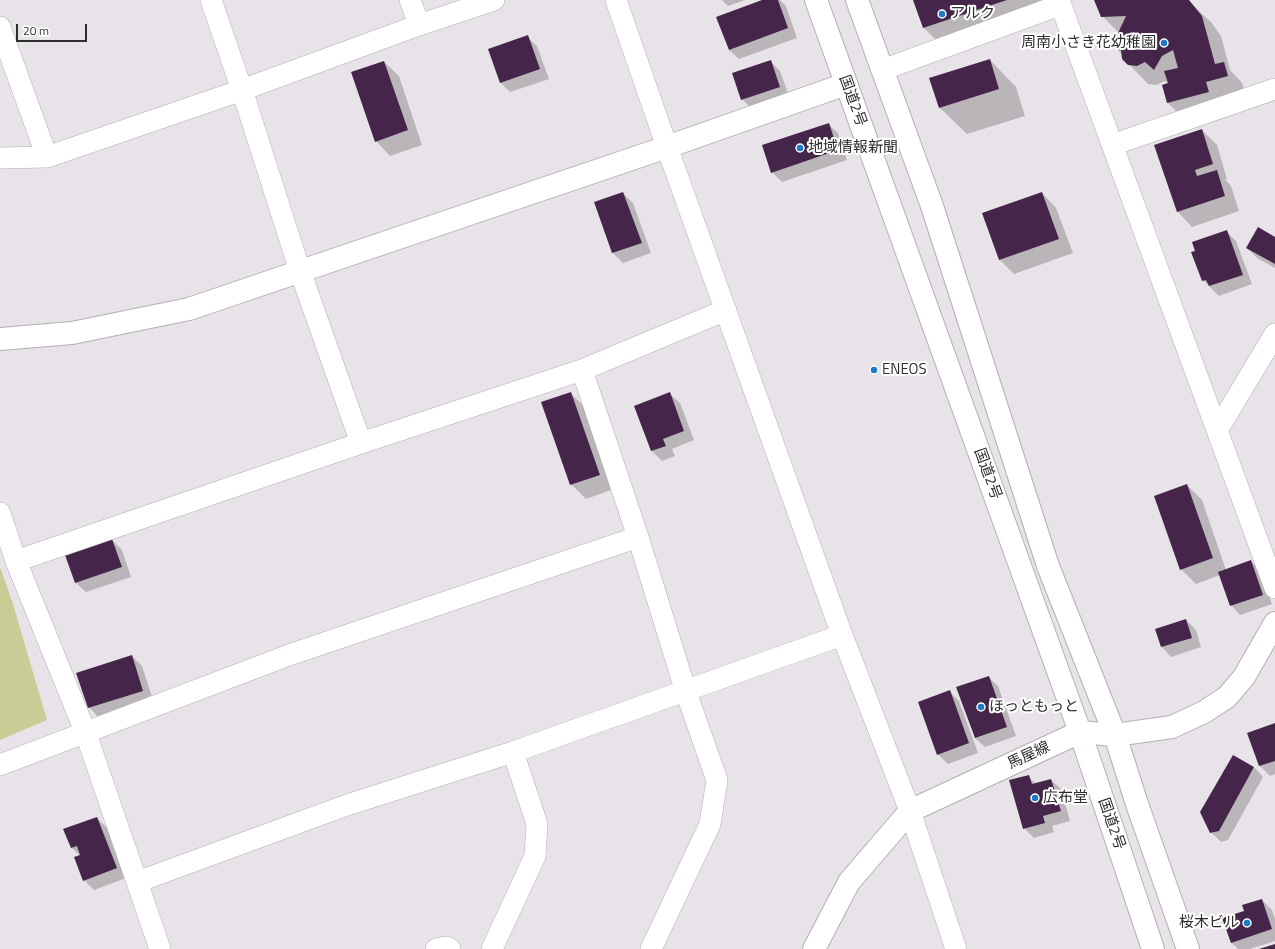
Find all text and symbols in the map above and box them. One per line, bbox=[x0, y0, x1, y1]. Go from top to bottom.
place label: アルク bbox=[950, 5, 995, 23]
marker: アルク bbox=[937, 9, 947, 19]
scale bar bbox=[18, 16, 89, 42]
text: 20 m bbox=[23, 21, 49, 40]
place label: 周南小さき花幼稚園 bbox=[1021, 34, 1156, 52]
marker: 周南小さき花幼稚園 bbox=[1159, 38, 1169, 48]
street label: 国道2号 bbox=[834, 73, 870, 129]
place label: 地域情報新聞 bbox=[808, 139, 898, 157]
marker: 地域情報新聞 bbox=[795, 143, 805, 153]
place label: ENEOS bbox=[882, 361, 927, 379]
marker: ENEOS bbox=[869, 365, 879, 375]
street label: 国道2号 bbox=[969, 446, 1005, 502]
place label: ほっともっと bbox=[989, 698, 1079, 716]
marker: ほっともっと bbox=[976, 702, 986, 712]
street label: 馬屋線 bbox=[1005, 738, 1053, 774]
place label: 広布堂 bbox=[1043, 789, 1088, 807]
marker: 広布堂 bbox=[1030, 793, 1040, 803]
street label: 国道2号 bbox=[1094, 796, 1128, 852]
place label: 桜木ビル bbox=[1179, 914, 1239, 932]
marker: 桜木ビル bbox=[1242, 918, 1252, 928]

